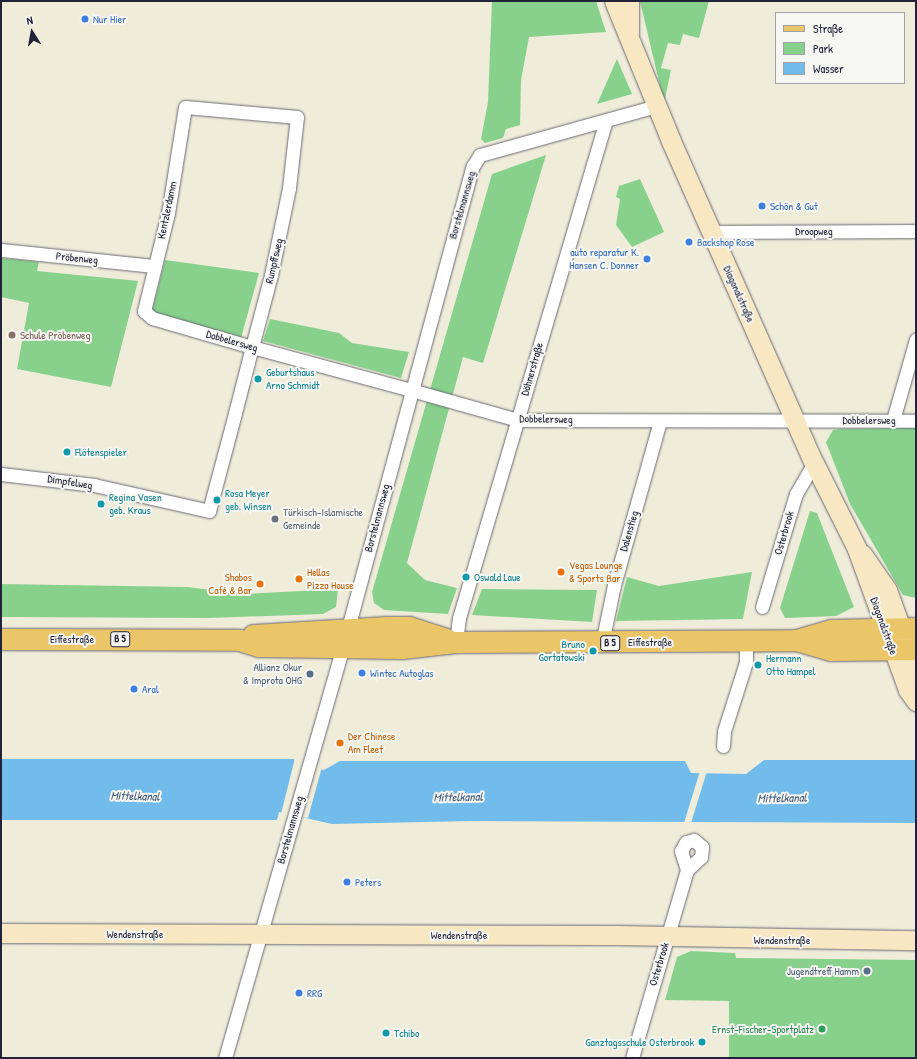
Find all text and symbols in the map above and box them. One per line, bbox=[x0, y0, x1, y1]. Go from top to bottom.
north arrow bbox=[12, 12, 52, 52]
place label: Nur Hier bbox=[93, 12, 126, 26]
legend bbox=[775, 12, 905, 84]
text: N bbox=[25, 13, 34, 28]
marker: Nur Hier bbox=[80, 14, 90, 24]
text: Straße bbox=[813, 20, 843, 37]
text: Park bbox=[813, 40, 833, 57]
text: Wasser bbox=[813, 60, 844, 77]
street label: Borstelmannsweg bbox=[446, 170, 478, 240]
street label: Kentzlerdamm bbox=[154, 180, 180, 240]
place label: Schön & Gut bbox=[770, 199, 818, 213]
marker: Schön & Gut bbox=[757, 201, 767, 211]
street label: Droopweg bbox=[795, 224, 833, 238]
place label: Backshop Rose bbox=[697, 235, 754, 249]
street label: Rumpffsweg bbox=[262, 237, 286, 285]
marker: Backshop Rose bbox=[684, 237, 694, 247]
place label: auto reparatur K. Hansen C. Donner bbox=[569, 246, 639, 272]
street label: Pröbenweg bbox=[55, 249, 99, 267]
marker: auto reparatur K. Hansen C. Donner bbox=[642, 254, 652, 264]
street label: Diagonalstraße bbox=[721, 264, 757, 324]
street label: Dobbelersweg bbox=[205, 327, 259, 355]
place label: Schule Pröbenweg bbox=[20, 328, 90, 342]
marker: Schule Pröbenweg bbox=[7, 330, 17, 340]
street label: Döhnerstraße bbox=[518, 341, 546, 397]
place label: Geburtshaus Arno Schmidt bbox=[266, 366, 319, 392]
marker: Geburtshaus Arno Schmidt bbox=[253, 374, 263, 384]
street label: Dobbelersweg bbox=[519, 412, 573, 426]
street label: Dobbelersweg bbox=[842, 413, 896, 427]
place label: Flötenspieler bbox=[75, 445, 127, 459]
marker: Flötenspieler bbox=[62, 447, 72, 457]
street label: Dimpfelweg bbox=[46, 472, 94, 492]
street label: Borstelmannsweg bbox=[362, 483, 392, 553]
place label: Rosa Meyer geb. Winsen bbox=[225, 487, 271, 513]
place label: Regina Vasen geb. Kraus bbox=[109, 491, 162, 517]
marker: Rosa Meyer geb. Winsen bbox=[212, 495, 222, 505]
marker: Regina Vasen geb. Kraus bbox=[96, 499, 106, 509]
place label: Türkisch-Islamische Gemeinde bbox=[283, 506, 363, 532]
street label: Dalenstieg bbox=[617, 509, 641, 553]
street label: Osterbrook bbox=[771, 510, 797, 556]
marker: Türkisch-Islamische Gemeinde bbox=[270, 514, 280, 524]
place label: Vegas Lounge & Sports Bar bbox=[569, 559, 623, 585]
place label: Hellas Pizza House bbox=[307, 566, 354, 592]
marker: Vegas Lounge & Sports Bar bbox=[556, 567, 566, 577]
place label: Oswald Laue bbox=[474, 570, 521, 584]
place label: Shabos Café & Bar bbox=[208, 571, 252, 597]
marker: Oswald Laue bbox=[461, 572, 471, 582]
marker: Hellas Pizza House bbox=[294, 574, 304, 584]
marker: Shabos Café & Bar bbox=[255, 579, 265, 589]
street label: Diagonalstraße bbox=[867, 595, 901, 657]
road number: B 5 bbox=[110, 631, 130, 647]
street label: Eiffestraße bbox=[50, 632, 94, 646]
road number: B 5 bbox=[600, 635, 620, 651]
street label: Eiffestraße bbox=[628, 635, 672, 649]
place label: Bruno Gortatowski bbox=[538, 638, 585, 664]
marker: Bruno Gortatowski bbox=[588, 646, 598, 656]
place label: Hermann Otto Hampel bbox=[766, 652, 816, 678]
marker: Hermann Otto Hampel bbox=[753, 660, 763, 670]
place label: Allianz Okur & Improta OHG bbox=[243, 661, 302, 687]
place label: Wintec Autoglas bbox=[370, 666, 434, 680]
marker: Wintec Autoglas bbox=[357, 668, 367, 678]
marker: Allianz Okur & Improta OHG bbox=[305, 669, 315, 679]
place label: Aral bbox=[142, 682, 159, 696]
marker: Aral bbox=[129, 684, 139, 694]
place label: Der Chinese Am Fleet bbox=[348, 730, 395, 756]
marker: Der Chinese Am Fleet bbox=[335, 738, 345, 748]
water label: Mittelkanal bbox=[110, 788, 160, 804]
water label: Mittelkanal bbox=[433, 789, 483, 805]
water label: Mittelkanal bbox=[757, 790, 807, 806]
street label: Borstelmannsweg bbox=[274, 795, 306, 865]
place label: Peters bbox=[355, 875, 381, 889]
marker: Peters bbox=[342, 877, 352, 887]
street label: Wendenstraße bbox=[107, 927, 163, 941]
street label: Wendenstraße bbox=[431, 928, 487, 942]
street label: Wendenstraße bbox=[754, 933, 810, 947]
street label: Osterbrook bbox=[646, 941, 672, 987]
place label: Jugendtreff Hamm bbox=[787, 964, 859, 978]
marker: Jugendtreff Hamm bbox=[862, 966, 872, 976]
place label: RRG bbox=[307, 986, 322, 1000]
marker: RRG bbox=[294, 988, 304, 998]
place label: Ernst-Fischer-Sportplatz bbox=[712, 1022, 814, 1036]
marker: Ernst-Fischer-Sportplatz bbox=[817, 1024, 827, 1034]
place label: Tchibo bbox=[394, 1026, 419, 1040]
marker: Tchibo bbox=[381, 1028, 391, 1038]
place label: Ganztagsschule Osterbrook bbox=[585, 1035, 694, 1049]
marker: Ganztagsschule Osterbrook bbox=[697, 1037, 707, 1047]

